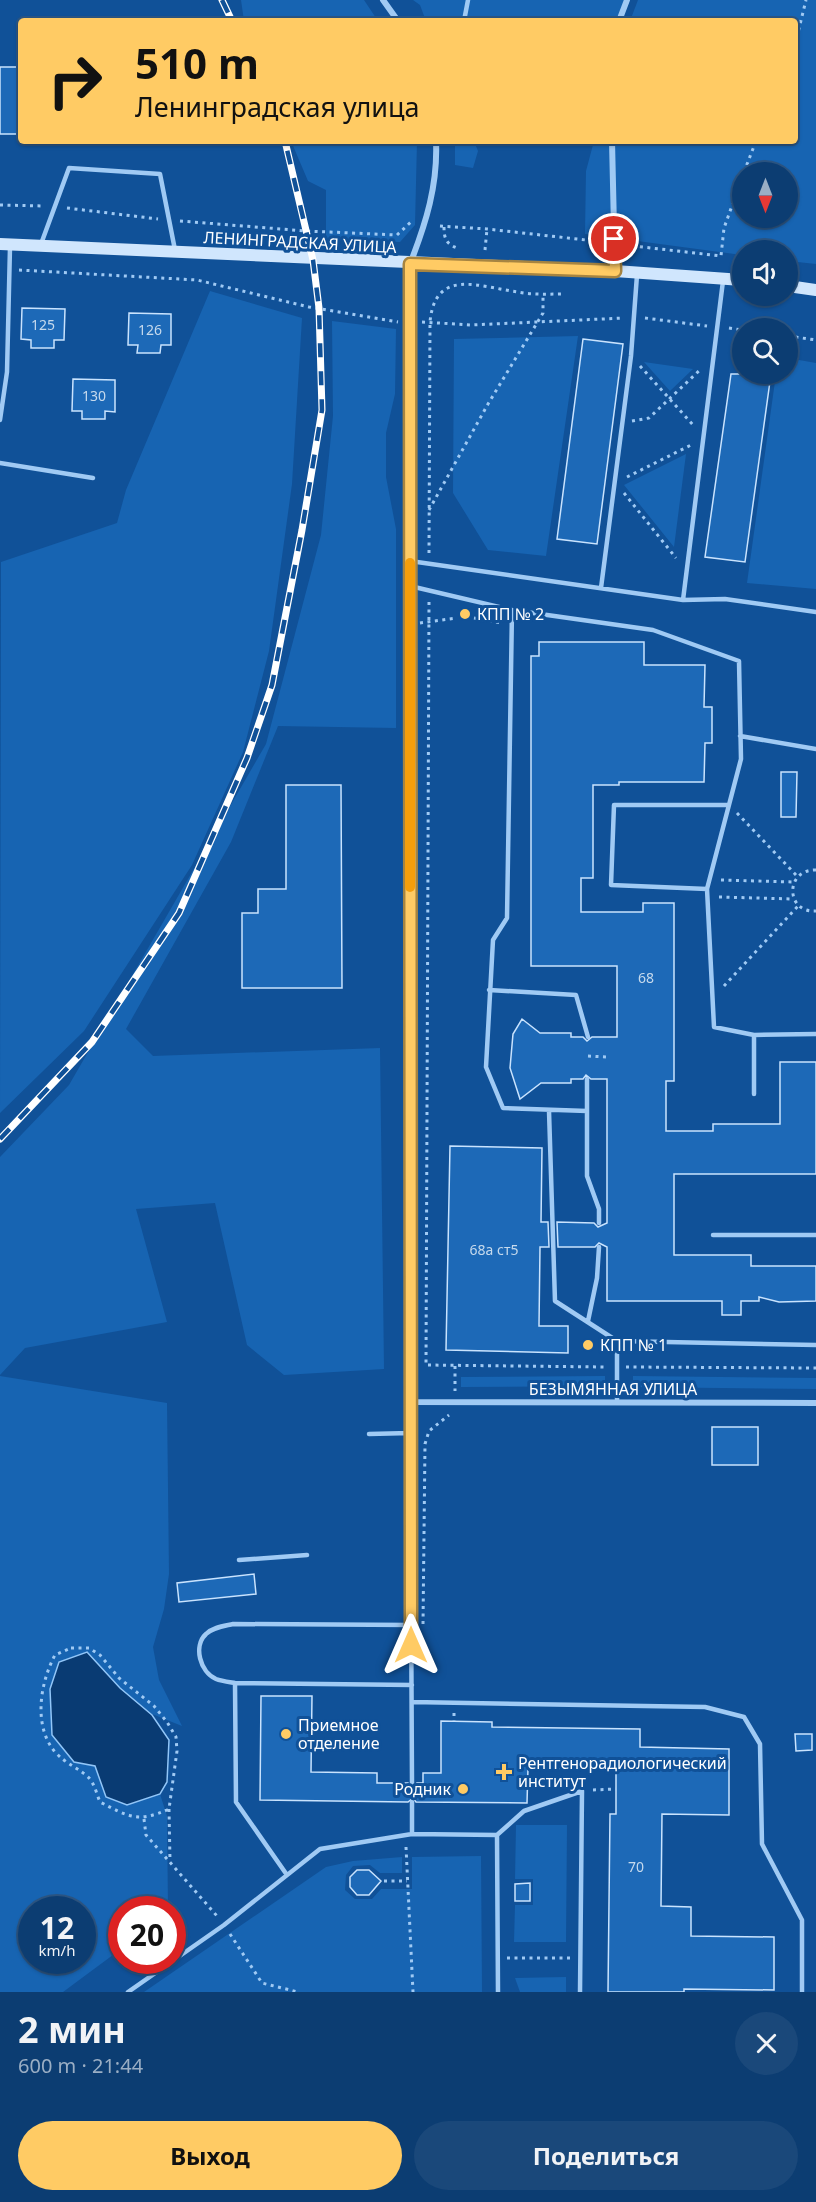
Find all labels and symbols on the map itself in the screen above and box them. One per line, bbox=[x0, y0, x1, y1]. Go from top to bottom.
north arrow bbox=[732, 162, 798, 228]
pin bbox=[588, 213, 639, 264]
street label: ЛЕНИНГРАДСКАЯ УЛИЦА bbox=[203, 226, 398, 258]
house number: 125 bbox=[31, 315, 55, 334]
house number: 126 bbox=[138, 320, 162, 339]
house number: 130 bbox=[82, 386, 106, 405]
place label: КПП № 2 bbox=[477, 603, 544, 625]
marker: КПП № 2 bbox=[458, 607, 472, 621]
house number: 68 bbox=[638, 968, 654, 987]
house number: 68а ст5 bbox=[470, 1240, 518, 1259]
place label: КПП № 1 bbox=[600, 1334, 667, 1356]
marker: КПП № 1 bbox=[581, 1338, 595, 1352]
street label: БЕЗЫМЯННАЯ УЛИЦА bbox=[529, 1378, 698, 1400]
position arrow bbox=[379, 1613, 443, 1677]
place label: Приемное отделение bbox=[298, 1714, 380, 1754]
marker: Приемное отделение bbox=[279, 1727, 293, 1741]
place label: Рентгенорадиологический институт bbox=[518, 1752, 727, 1792]
marker: Рентгенорадиологический институт bbox=[495, 1763, 513, 1781]
place label: Родник bbox=[394, 1778, 451, 1800]
marker: Родник bbox=[456, 1782, 470, 1796]
house number: 70 bbox=[628, 1857, 644, 1876]
speed limit sign: 20 bbox=[108, 1896, 186, 1974]

